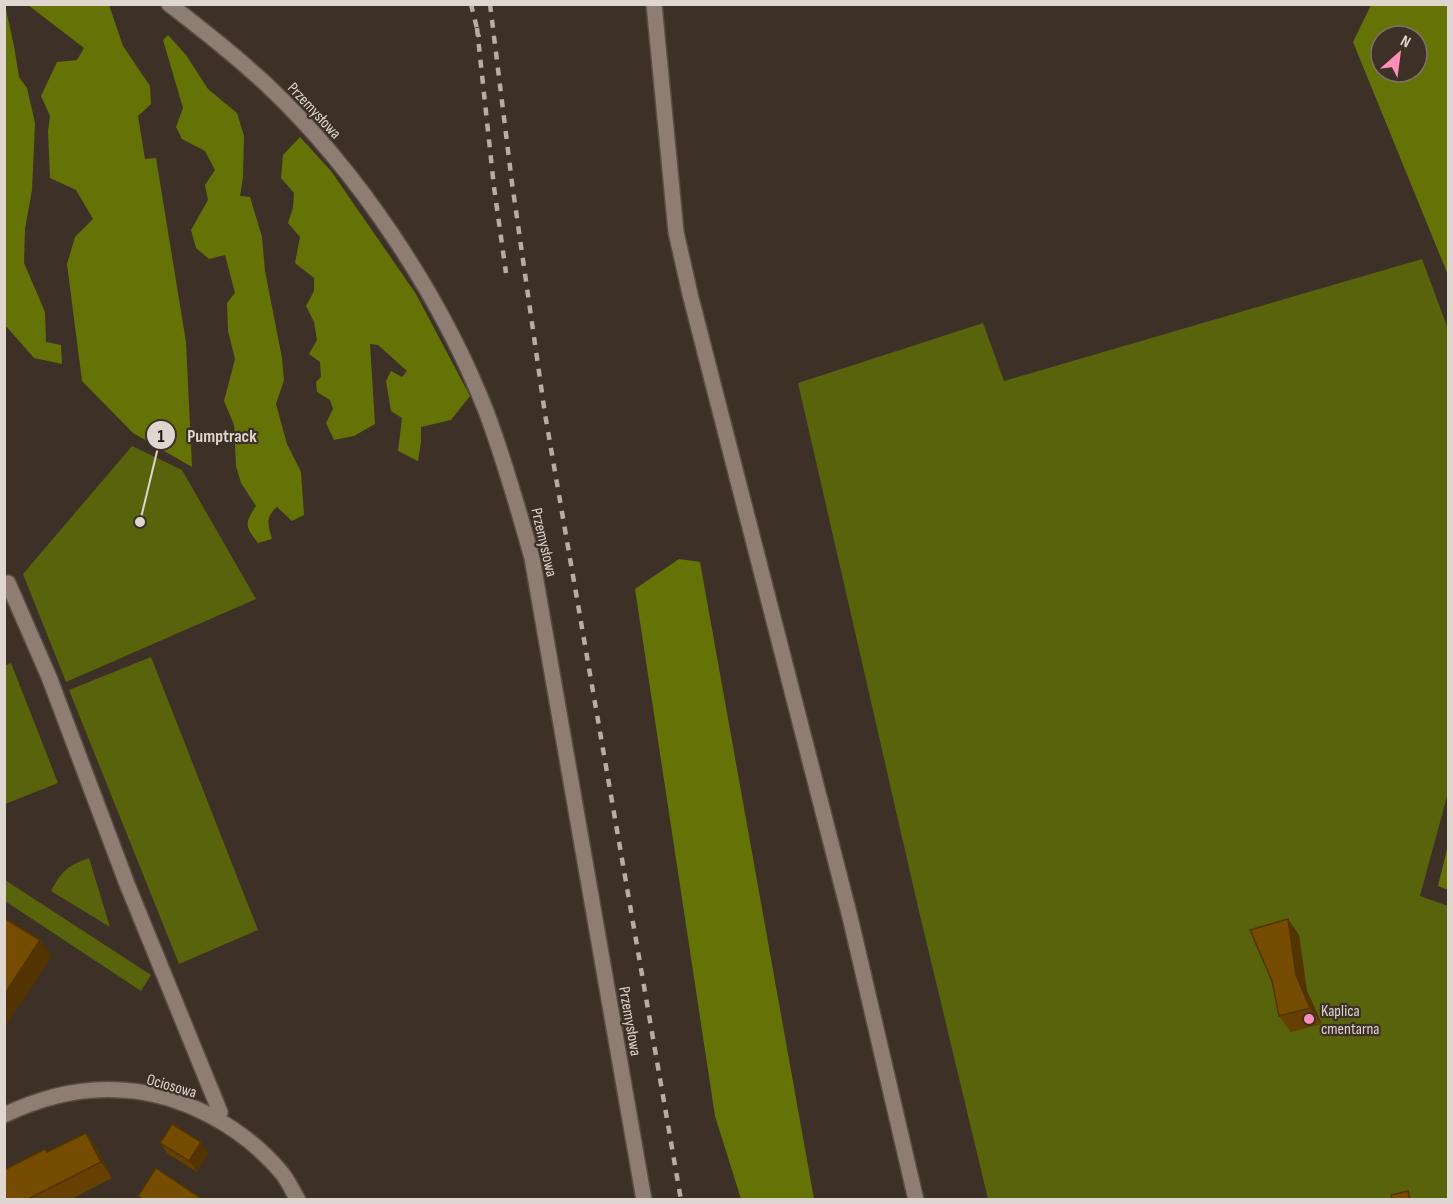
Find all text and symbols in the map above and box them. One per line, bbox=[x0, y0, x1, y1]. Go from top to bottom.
north arrow bbox=[1369, 24, 1429, 84]
text: N bbox=[1397, 32, 1414, 52]
street label: Przemysłowa bbox=[283, 79, 345, 143]
callout: Pumptrack bbox=[146, 417, 269, 453]
text: 1 bbox=[157, 426, 165, 447]
text: Pumptrack bbox=[187, 426, 257, 447]
street label: Przemysłowa bbox=[526, 506, 561, 579]
street label: Przemysłowa bbox=[614, 985, 645, 1057]
place label: Kaplica cmentarna bbox=[1321, 1002, 1380, 1039]
marker: Kaplica cmentarna bbox=[1302, 1012, 1316, 1026]
street label: Ociosowa bbox=[144, 1070, 199, 1103]

